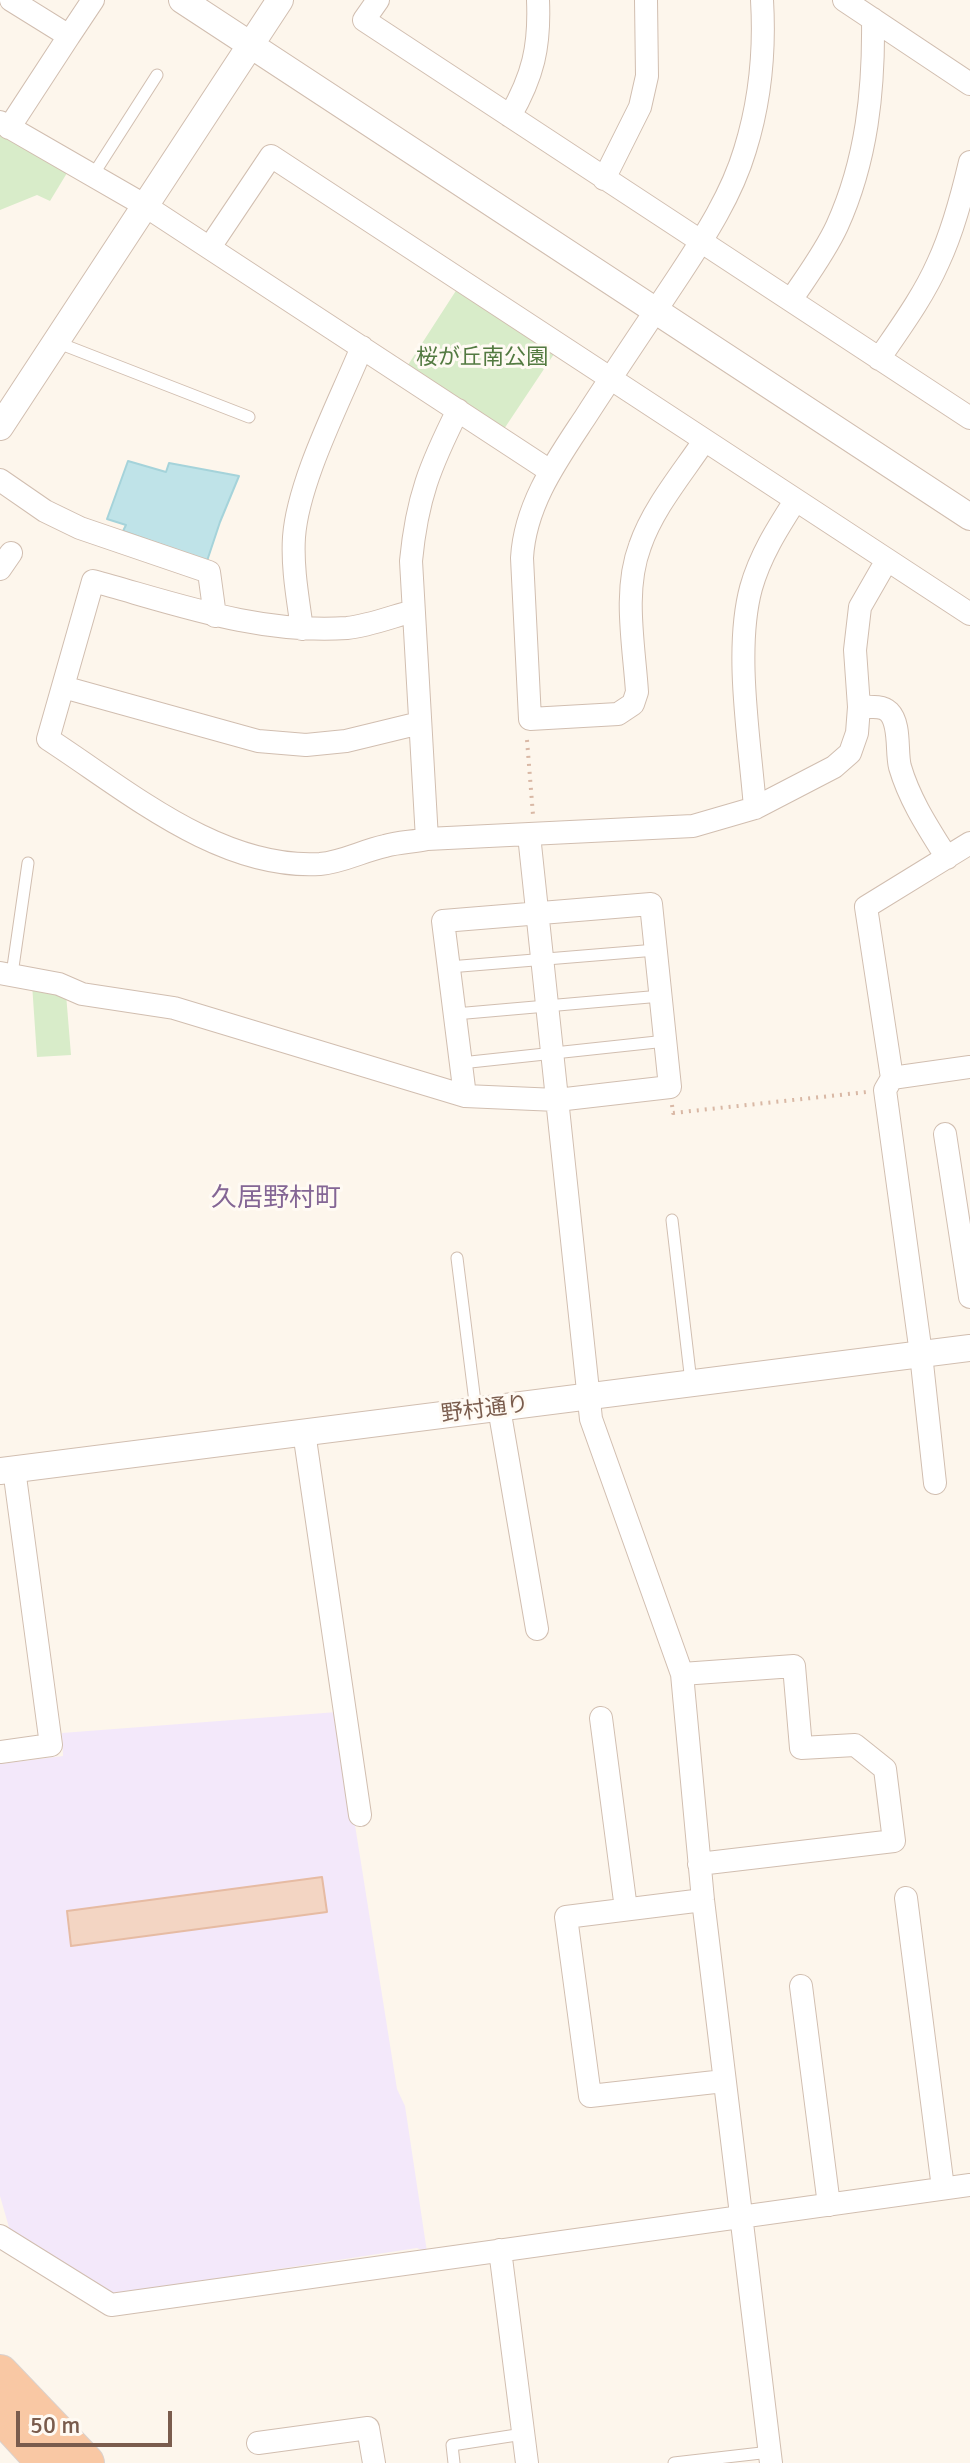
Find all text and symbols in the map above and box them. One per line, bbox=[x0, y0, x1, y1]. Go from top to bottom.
park label: 桜が丘南公園 bbox=[416, 345, 548, 371]
district label: 久居野村町 bbox=[211, 1183, 341, 1215]
street label: 野村通り bbox=[440, 1392, 530, 1428]
scale bar bbox=[20, 2395, 176, 2445]
text: 50 m bbox=[30, 2410, 80, 2440]

